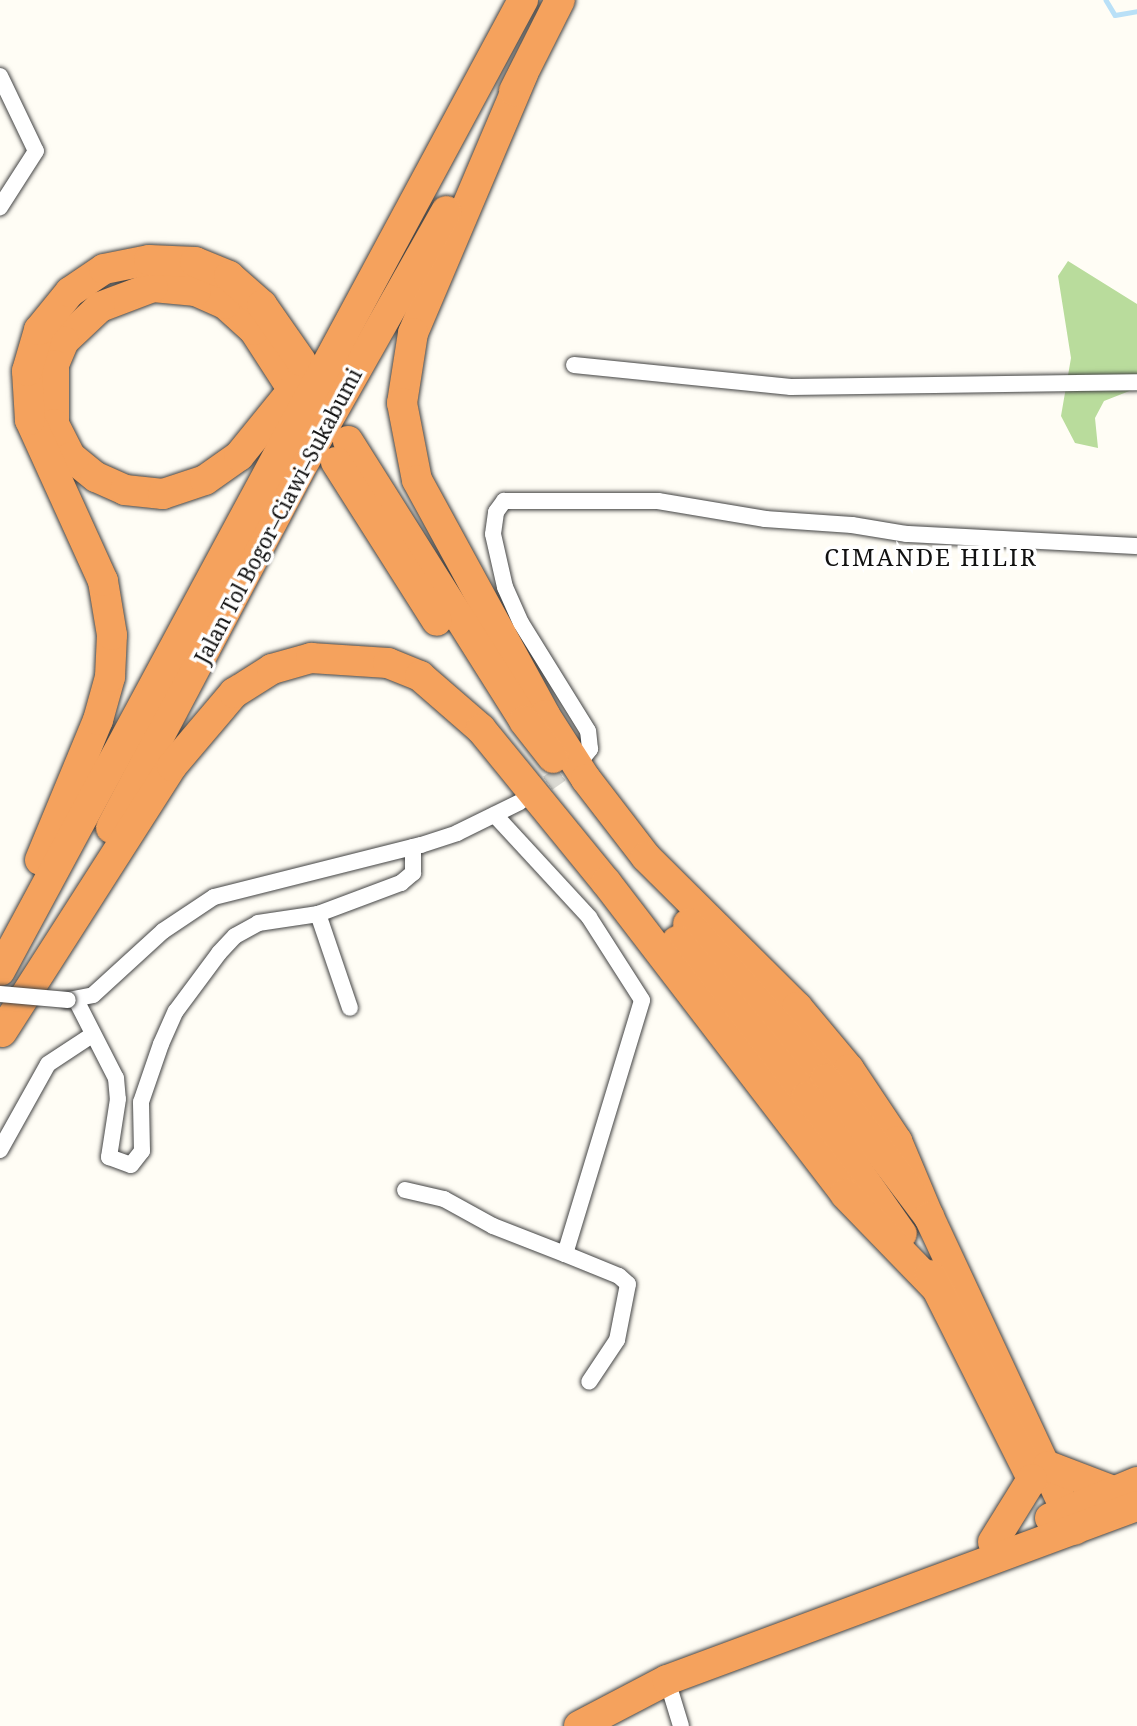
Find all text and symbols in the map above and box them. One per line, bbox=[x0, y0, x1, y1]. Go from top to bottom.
street label: Jalan Tol Bogor–Ciawi–Sukabumi bbox=[189, 364, 367, 668]
district label: CIMANDE HILIR bbox=[826, 543, 1036, 571]

